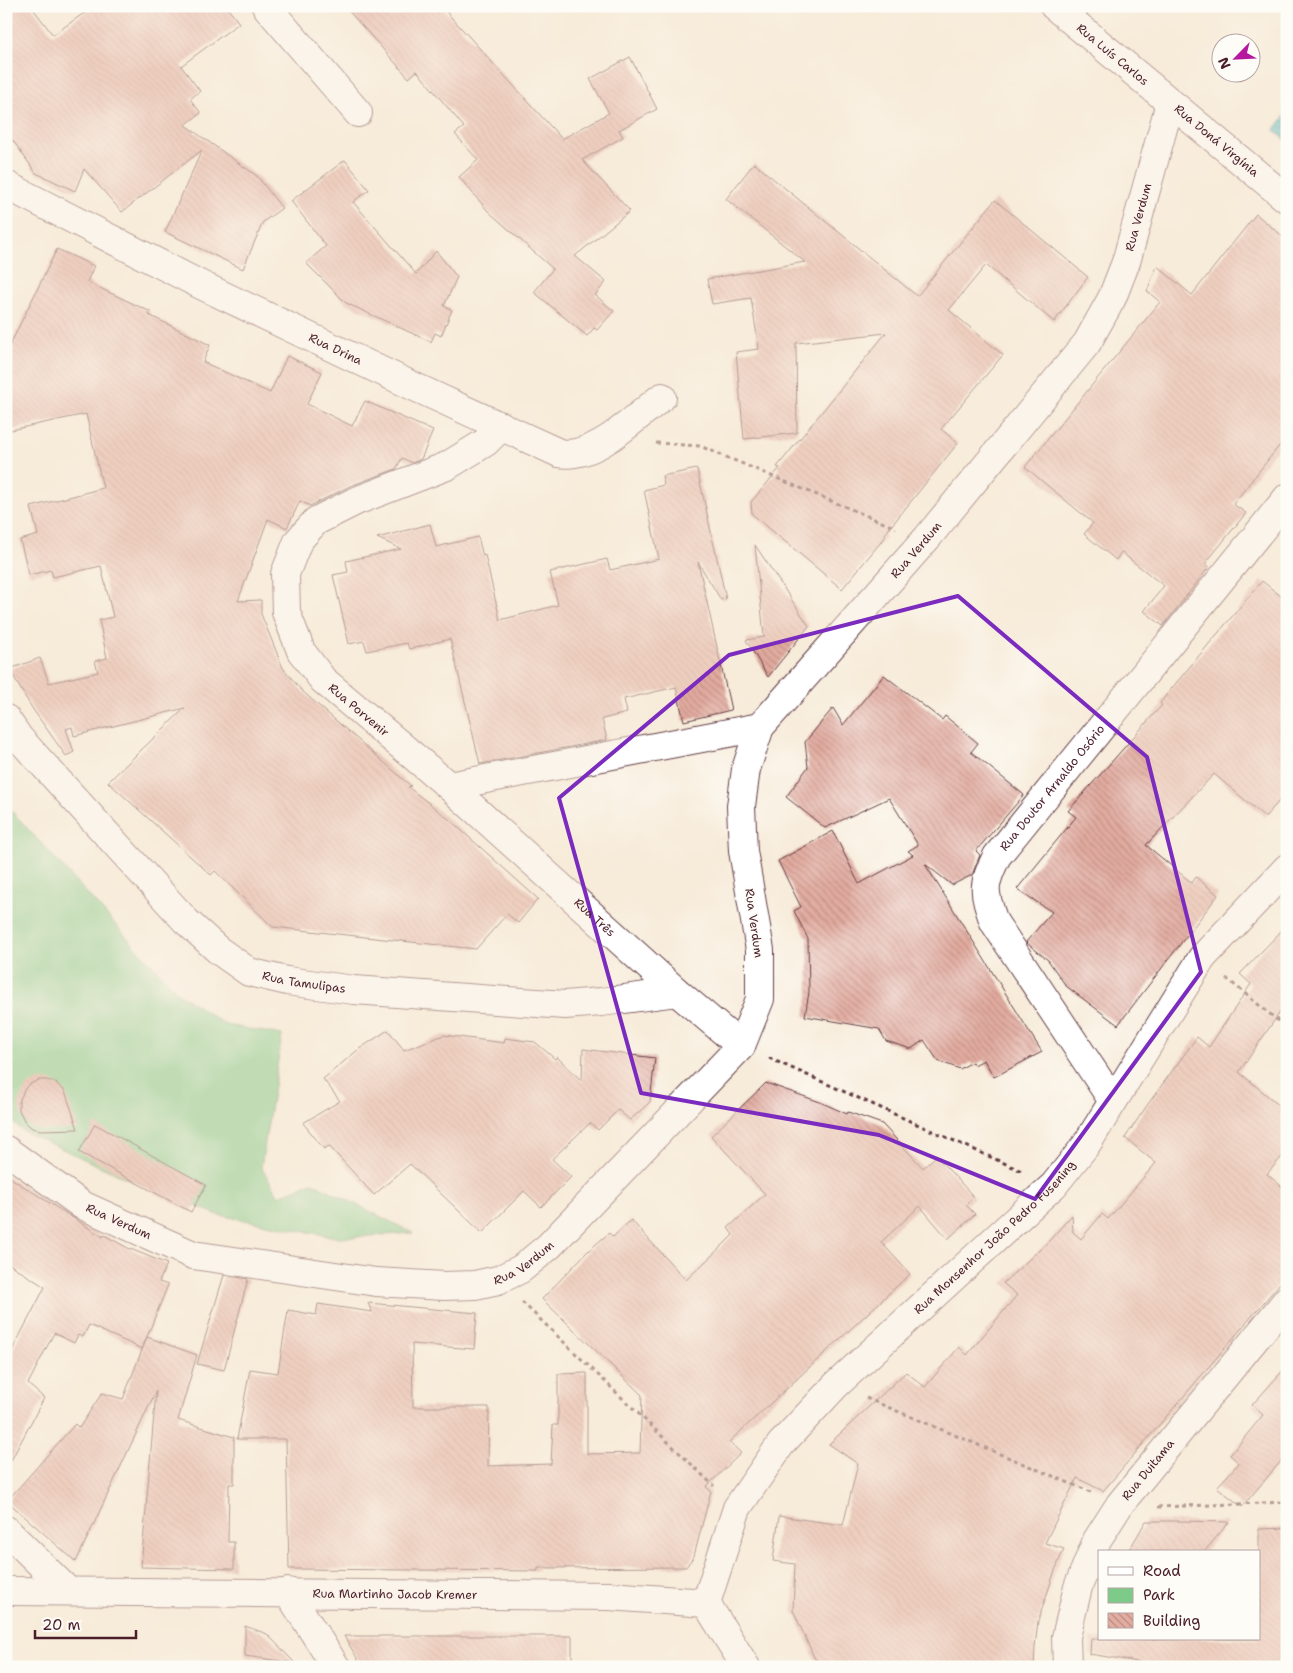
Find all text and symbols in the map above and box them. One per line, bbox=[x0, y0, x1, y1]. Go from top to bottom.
street label: Rua Luís Carlos bbox=[1073, 20, 1152, 89]
north arrow bbox=[1210, 32, 1260, 82]
text: N bbox=[1214, 55, 1235, 72]
street label: Rua Doná Virgínia bbox=[1171, 101, 1263, 181]
street label: Rua Verdum bbox=[1121, 181, 1155, 253]
street label: Rua Drina bbox=[306, 329, 365, 369]
street label: Rua Verdum bbox=[887, 518, 945, 582]
street label: Rua Porvenir bbox=[325, 680, 393, 741]
street label: Rua Doutor Arnaldo Osório bbox=[996, 721, 1108, 854]
street label: Rua Verdum bbox=[741, 887, 767, 959]
street label: Rua Três bbox=[570, 895, 619, 940]
street label: Rua Tamulipas bbox=[261, 967, 347, 997]
street label: Rua Monsenhor João Pedro Fusening bbox=[910, 1157, 1079, 1318]
street label: Rua Verdum bbox=[83, 1200, 154, 1243]
street label: Rua Verdum bbox=[492, 1237, 557, 1289]
street label: Rua Duitama bbox=[1118, 1435, 1178, 1504]
legend bbox=[1098, 1550, 1260, 1640]
text: Road bbox=[1143, 1561, 1181, 1581]
text: Park bbox=[1143, 1585, 1175, 1605]
street label: Rua Martinho Jacob Kremer bbox=[312, 1586, 478, 1603]
scale bar bbox=[35, 1608, 136, 1640]
text: Building bbox=[1143, 1611, 1200, 1631]
text: 20 m bbox=[42, 1615, 81, 1635]

